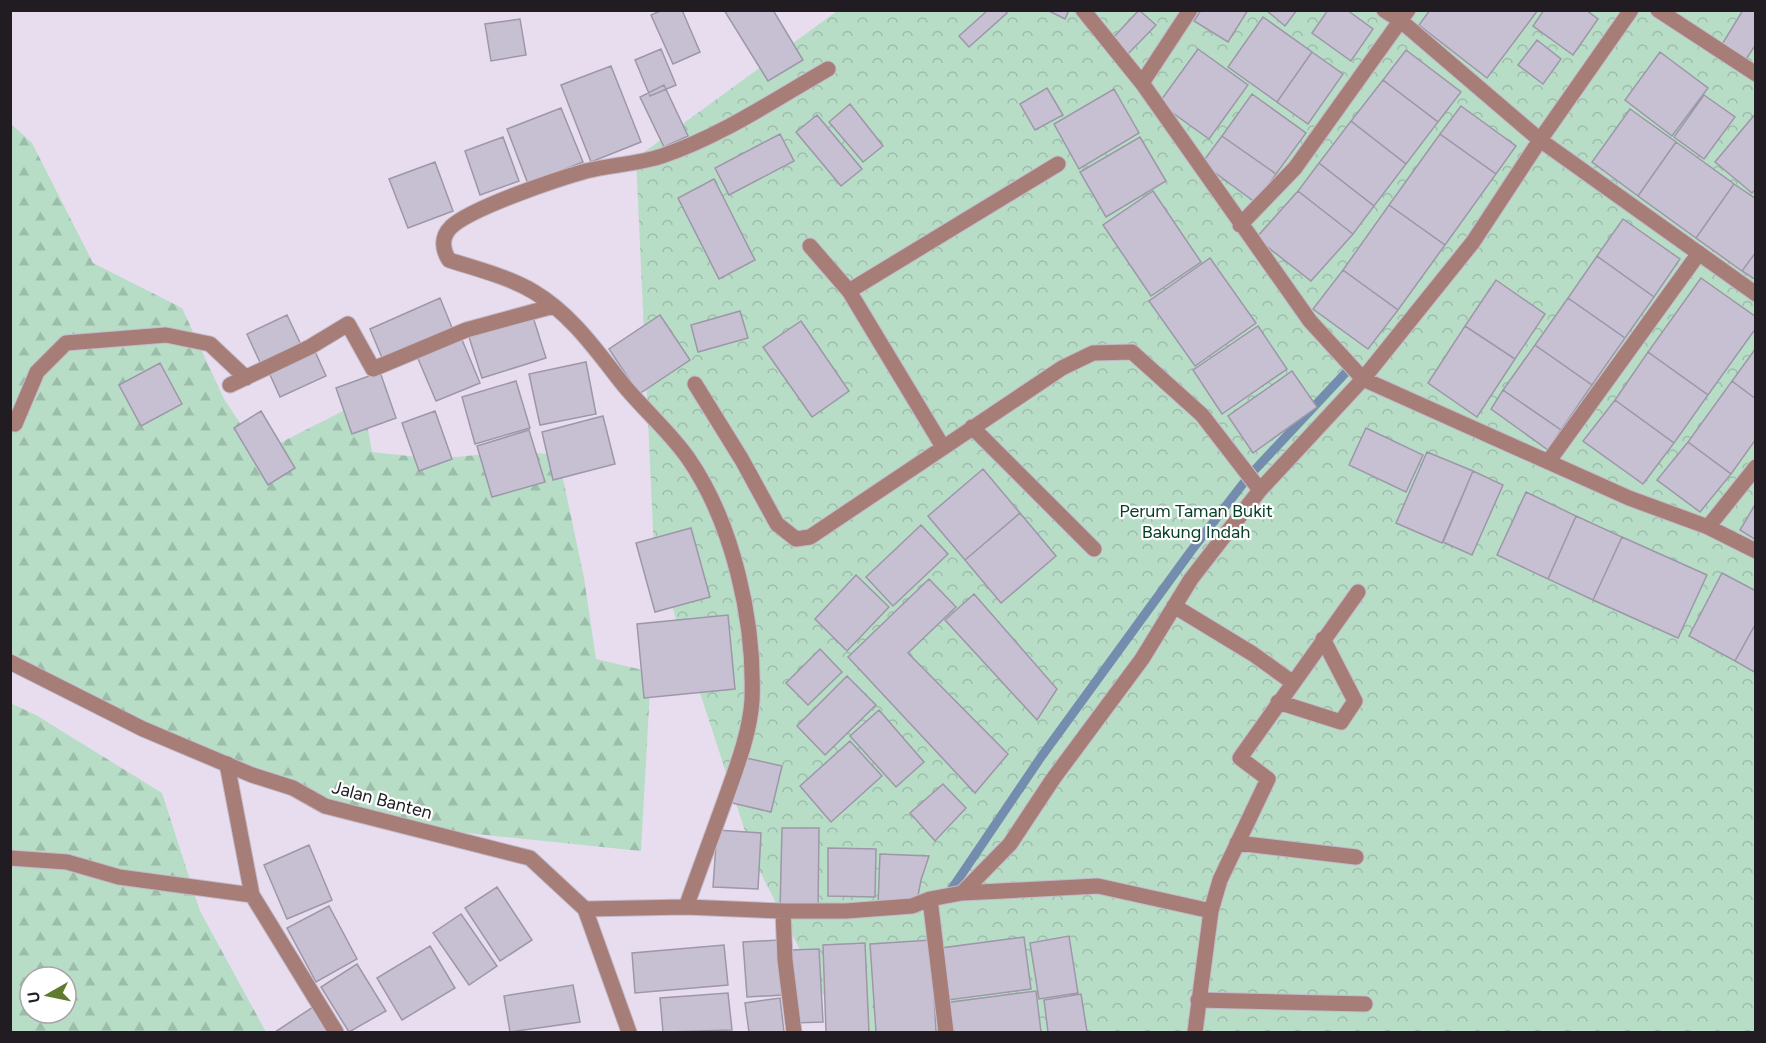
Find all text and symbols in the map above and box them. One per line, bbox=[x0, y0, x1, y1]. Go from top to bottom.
park label: Perum Taman Bukit Bakung Indah bbox=[1119, 500, 1273, 543]
street label: Jalan Banten bbox=[329, 776, 435, 824]
north arrow bbox=[18, 965, 78, 1025]
text: U bbox=[23, 990, 44, 1004]

